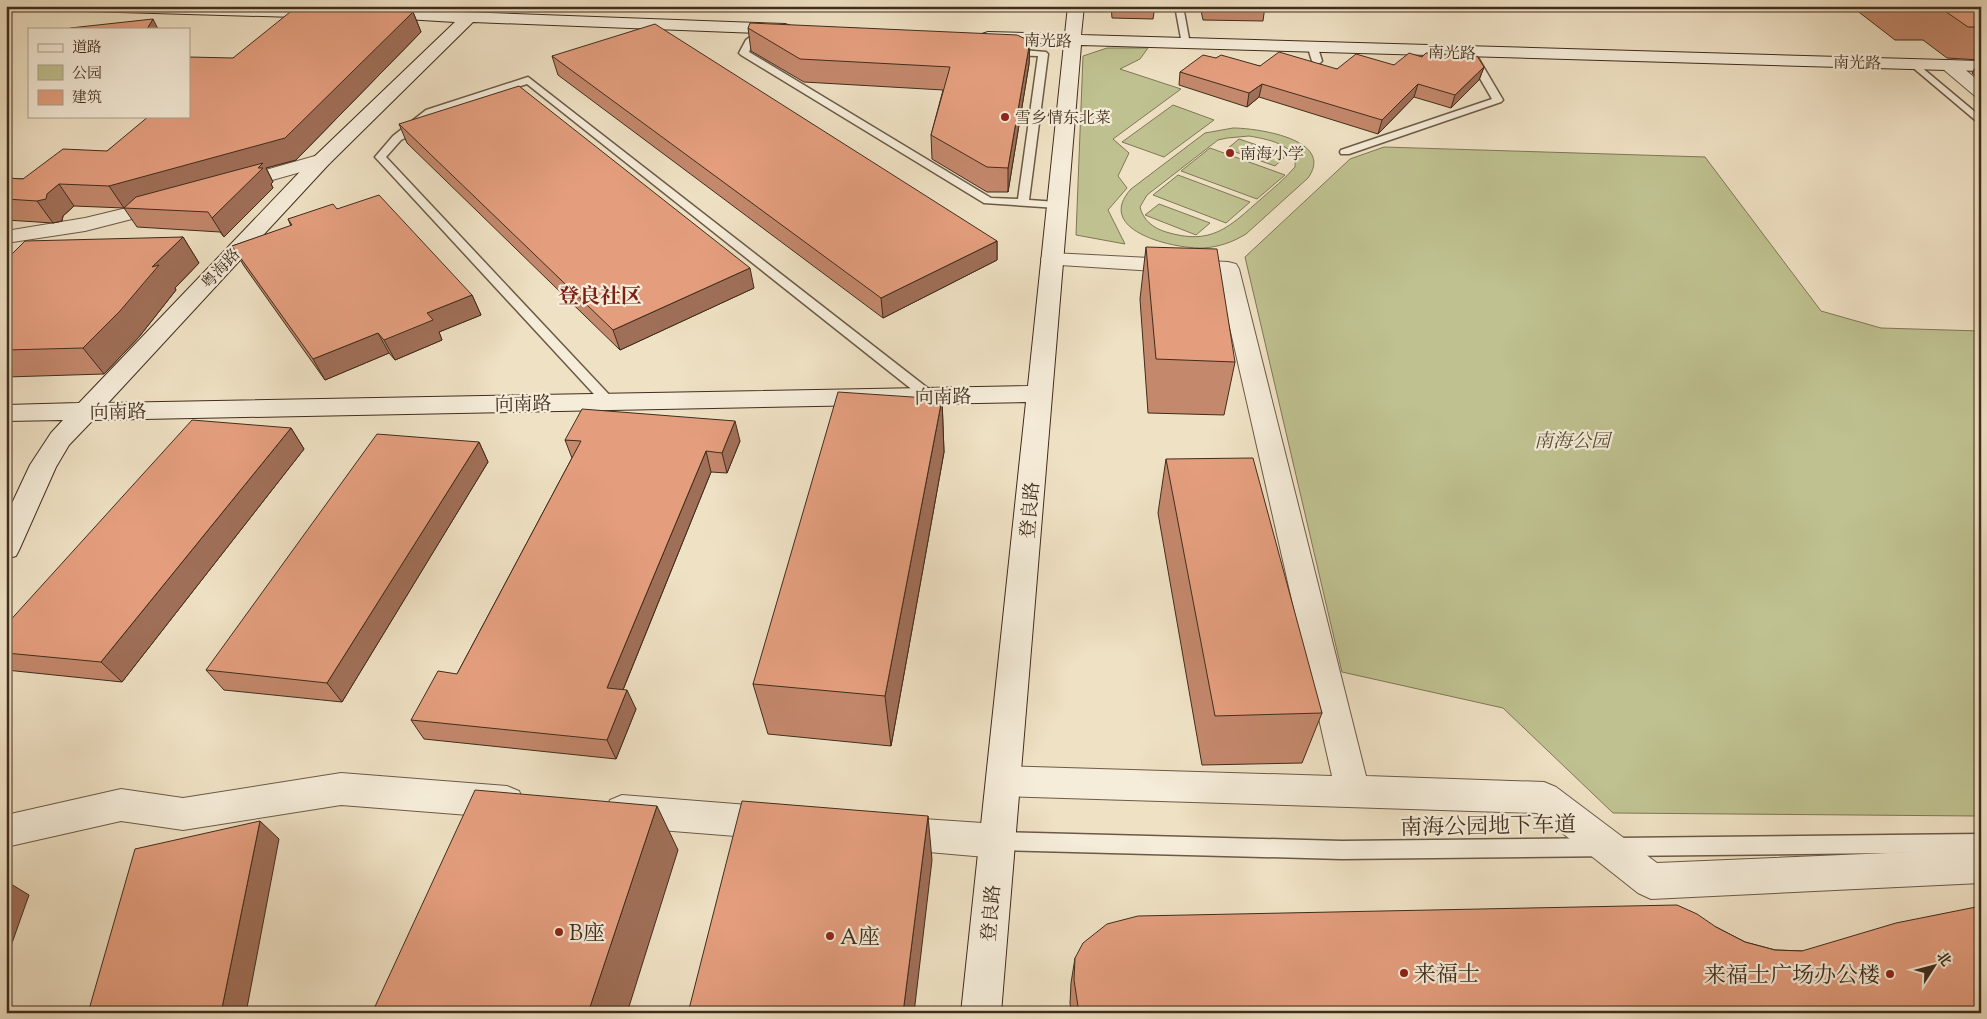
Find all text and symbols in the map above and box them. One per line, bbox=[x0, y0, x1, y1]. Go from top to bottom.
legend bbox=[28, 28, 190, 118]
street label: 南光路 bbox=[1024, 30, 1072, 55]
text: 道路 bbox=[72, 38, 102, 59]
street label: 南光路 bbox=[1428, 42, 1476, 67]
street label: 南光路 bbox=[1833, 53, 1881, 76]
text: 公园 bbox=[72, 64, 102, 85]
text: 建筑 bbox=[72, 88, 102, 109]
place label: 雪乡情东北菜 bbox=[1015, 108, 1111, 131]
marker: 雪乡情东北菜 bbox=[999, 111, 1011, 123]
place label: 南海小学 bbox=[1240, 144, 1304, 167]
marker: 南海小学 bbox=[1224, 147, 1236, 159]
street label: 粤海路 bbox=[197, 244, 247, 295]
district label: 登良社区 bbox=[558, 283, 642, 313]
street label: 向南路 bbox=[914, 385, 972, 412]
street label: 向南路 bbox=[494, 392, 552, 419]
street label: 向南路 bbox=[89, 400, 147, 427]
park label: 南海公园 bbox=[1534, 429, 1613, 456]
street label: 登良路 bbox=[1016, 481, 1047, 540]
street label: 南海公园地下车道 bbox=[1400, 810, 1576, 846]
street label: 登良路 bbox=[977, 884, 1008, 943]
place label: B座 bbox=[569, 919, 605, 951]
place label: A座 bbox=[840, 923, 880, 955]
marker: B座 bbox=[553, 926, 565, 938]
marker: A座 bbox=[824, 930, 836, 942]
north arrow bbox=[1910, 942, 1960, 992]
text: 北 bbox=[1931, 948, 1955, 971]
place label: 来福士 bbox=[1414, 960, 1480, 992]
place label: 来福士广场办公楼 bbox=[1704, 961, 1880, 993]
marker: 来福士 bbox=[1398, 967, 1410, 979]
marker: 来福士广场办公楼 bbox=[1884, 968, 1896, 980]

